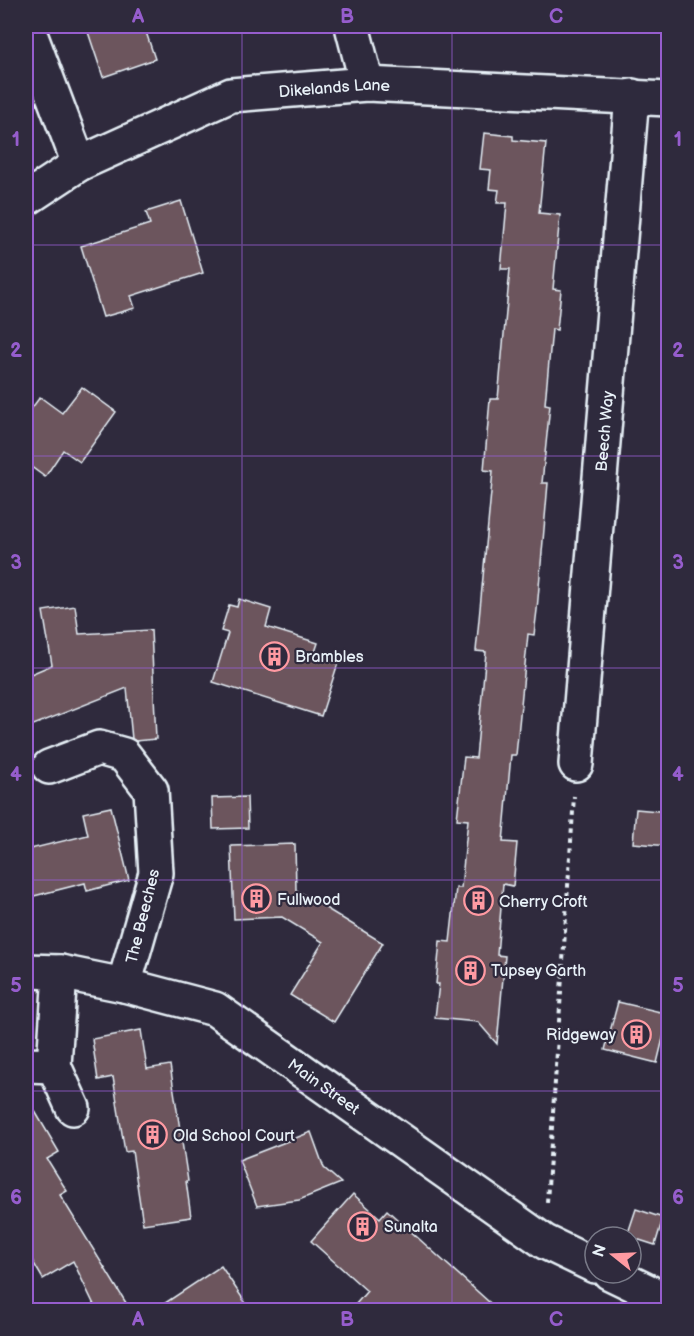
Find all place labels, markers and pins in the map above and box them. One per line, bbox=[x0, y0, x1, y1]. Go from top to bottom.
building icon: Brambles bbox=[258, 640, 290, 672]
place label: Brambles bbox=[295, 648, 364, 667]
building icon: Fullwood bbox=[240, 883, 272, 915]
building icon: Cherry Croft bbox=[462, 885, 494, 917]
place label: Fullwood bbox=[277, 891, 340, 910]
place label: Cherry Croft bbox=[499, 893, 587, 912]
building icon: Tupsey Garth bbox=[454, 954, 486, 986]
place label: Tupsey Garth bbox=[491, 962, 586, 981]
building icon: Ridgeway bbox=[621, 1018, 653, 1050]
place label: Ridgeway bbox=[546, 1026, 617, 1045]
building icon: Old School Court bbox=[136, 1119, 168, 1151]
place label: Old School Court bbox=[173, 1127, 295, 1146]
building icon: Sunalta bbox=[347, 1210, 379, 1242]
place label: Sunalta bbox=[384, 1218, 438, 1237]

